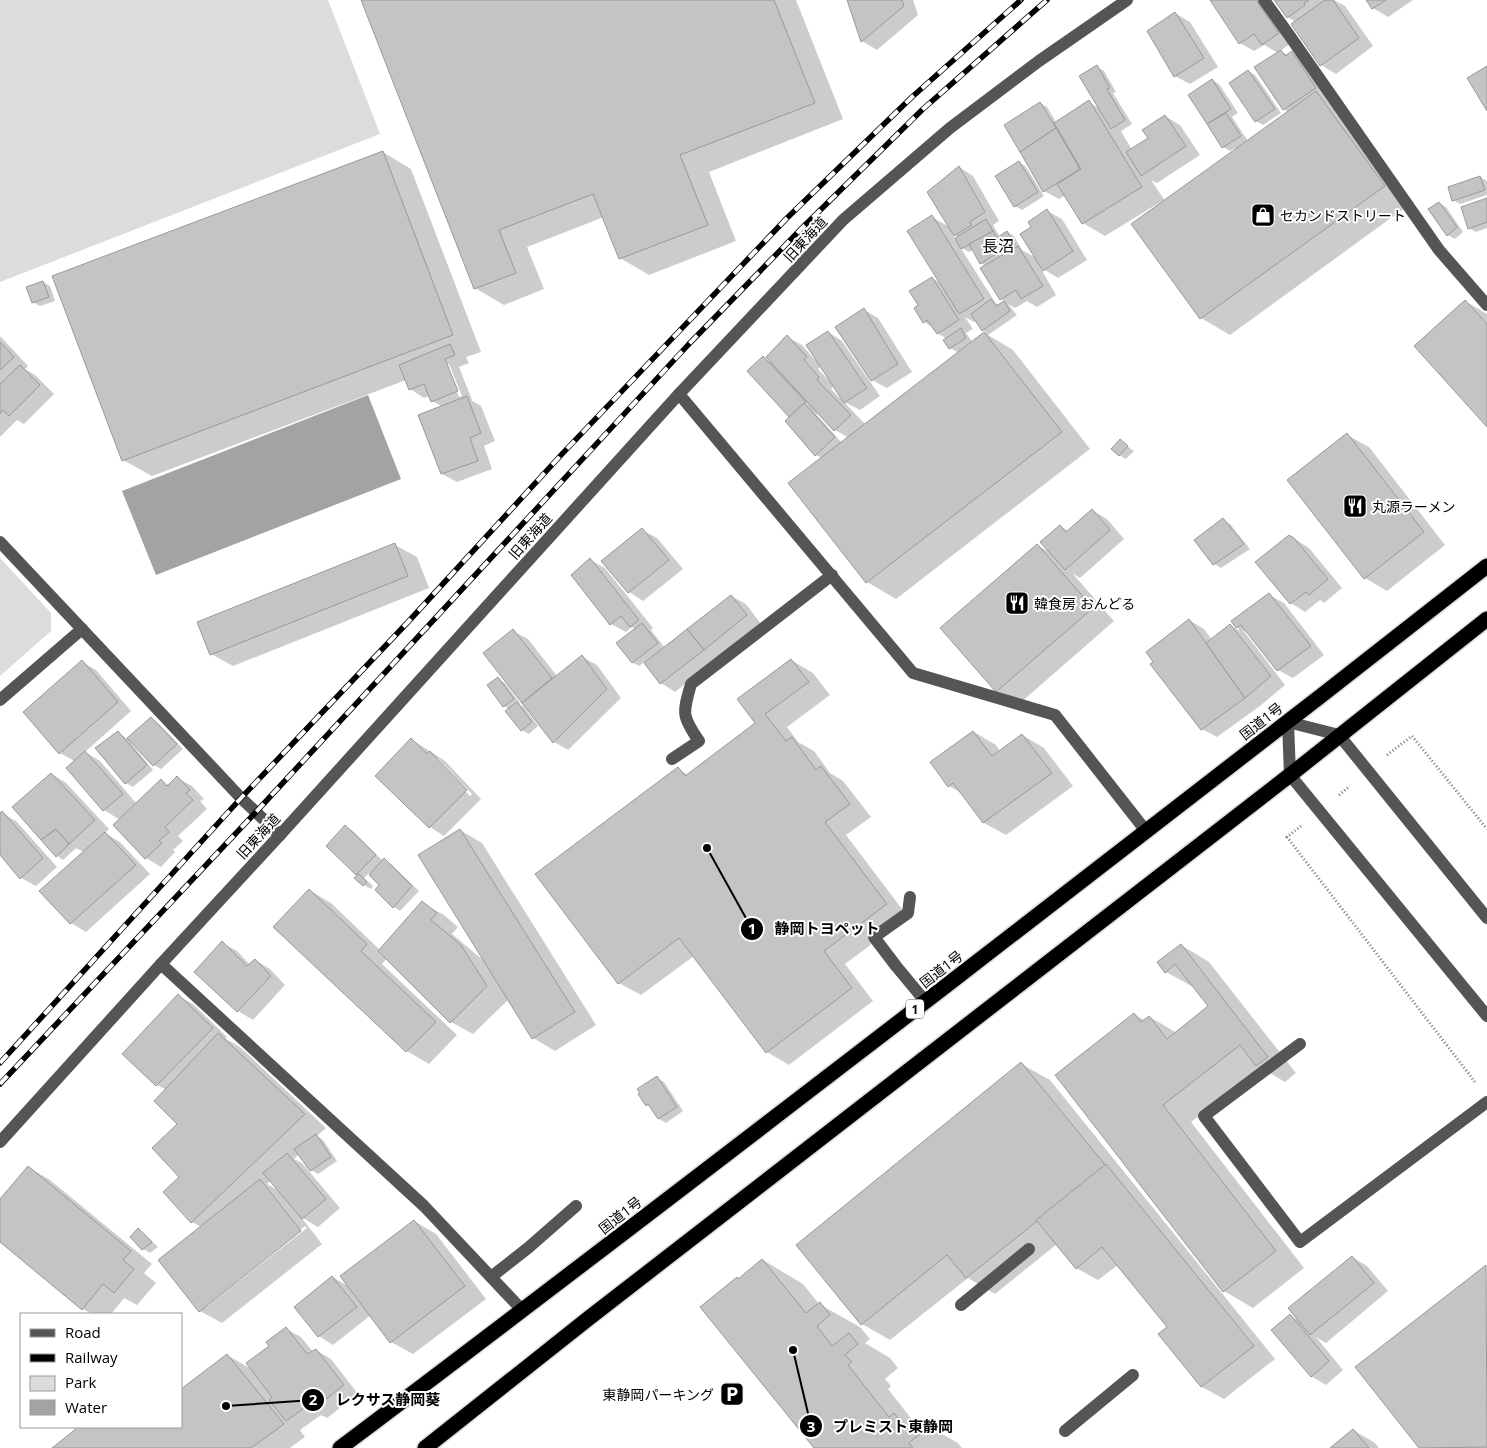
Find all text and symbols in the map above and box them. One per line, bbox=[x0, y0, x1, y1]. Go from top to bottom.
shop icon: セカンドストリート bbox=[1250, 202, 1276, 228]
place label: セカンドストリート bbox=[1280, 206, 1406, 225]
street label: 旧東海道 bbox=[779, 212, 831, 266]
district label: 長沼 bbox=[982, 235, 1014, 257]
restaurant icon: 丸源ラーメン bbox=[1342, 493, 1368, 519]
place label: 丸源ラーメン bbox=[1372, 497, 1455, 516]
street label: 旧東海道 bbox=[504, 509, 556, 563]
restaurant icon: 韓食房 おんどる bbox=[1004, 590, 1030, 616]
place label: 韓食房 おんどる bbox=[1034, 594, 1135, 613]
street label: 国道1号 bbox=[1235, 698, 1287, 744]
street label: 旧東海道 bbox=[232, 809, 284, 863]
callout: 静岡トヨペット bbox=[740, 914, 890, 944]
text: 1 bbox=[748, 918, 756, 938]
text: 静岡トヨペット bbox=[774, 918, 880, 938]
street label: 国道1号 bbox=[915, 946, 967, 992]
road number: 1 bbox=[906, 1000, 924, 1019]
street label: 国道1号 bbox=[594, 1192, 646, 1238]
legend bbox=[20, 1313, 182, 1428]
text: Road bbox=[65, 1322, 101, 1342]
text: Railway bbox=[65, 1347, 118, 1367]
text: Park bbox=[65, 1372, 96, 1392]
parking icon: 東静岡パーキング bbox=[719, 1381, 745, 1407]
callout: レクサス静岡葵 bbox=[301, 1385, 451, 1415]
place label: 東静岡パーキング bbox=[602, 1385, 714, 1404]
text: 2 bbox=[309, 1389, 318, 1409]
text: レクサス静岡葵 bbox=[336, 1389, 440, 1409]
text: Water bbox=[65, 1397, 107, 1417]
callout: プレミスト東静岡 bbox=[798, 1411, 963, 1441]
text: 3 bbox=[807, 1416, 815, 1436]
text: プレミスト東静岡 bbox=[833, 1416, 953, 1436]

